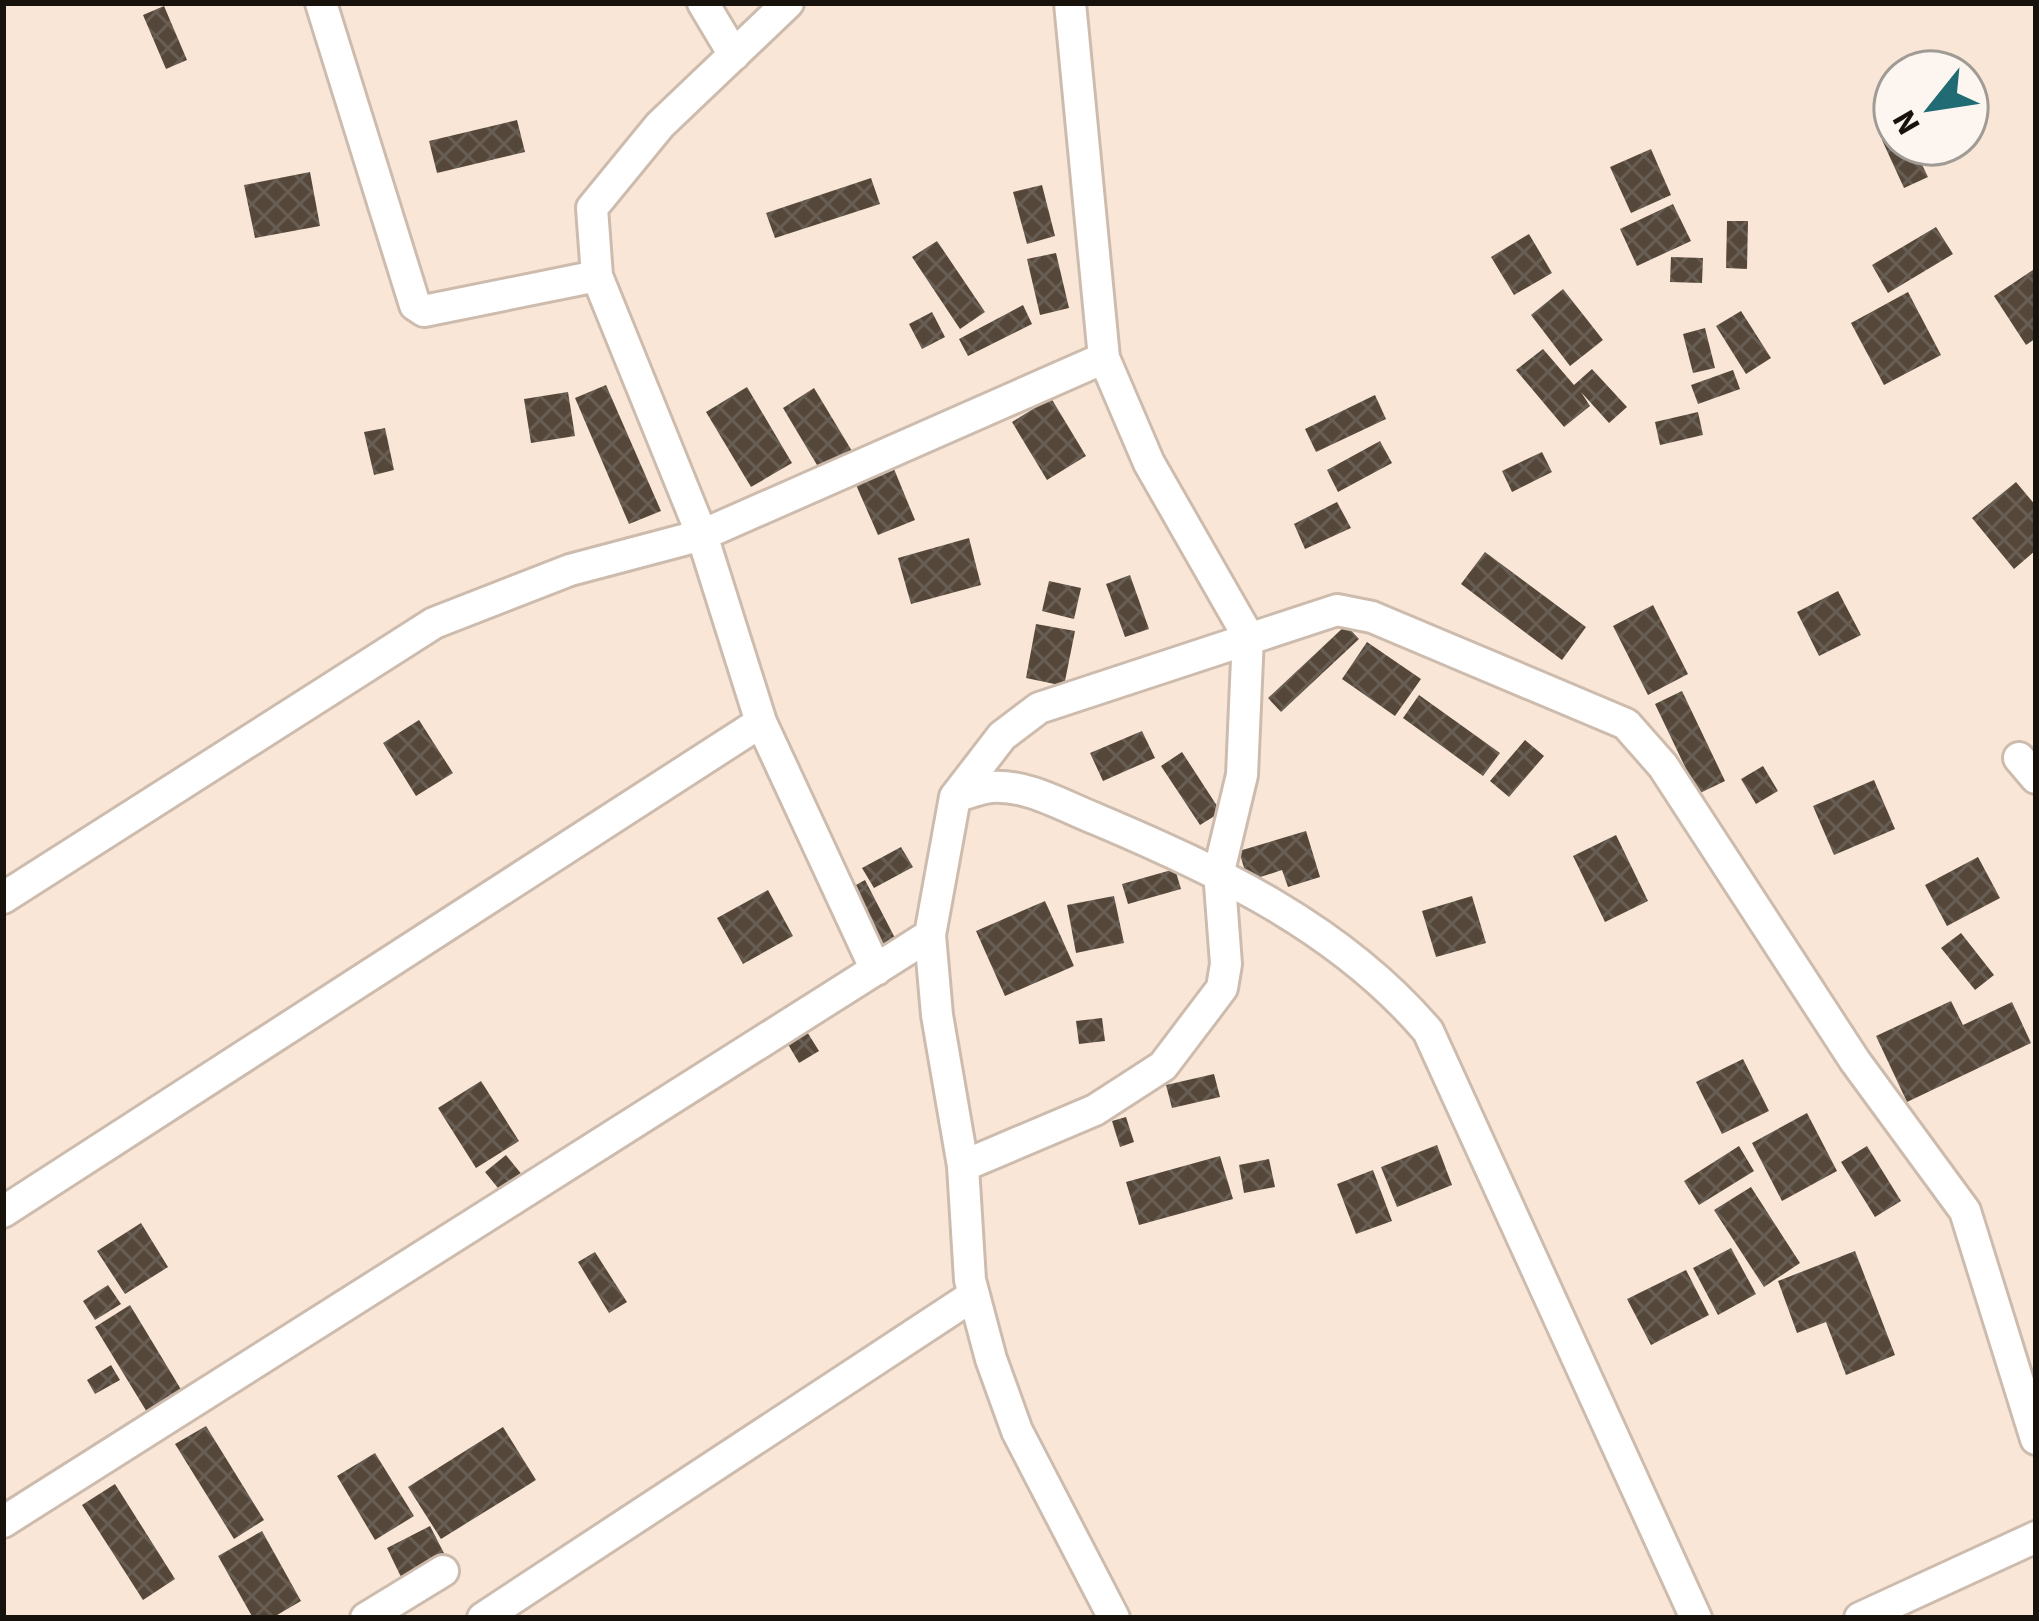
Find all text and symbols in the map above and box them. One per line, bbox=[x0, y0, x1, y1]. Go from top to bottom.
north arrow bbox=[1871, 48, 1991, 168]
text: N bbox=[1880, 101, 1932, 144]

